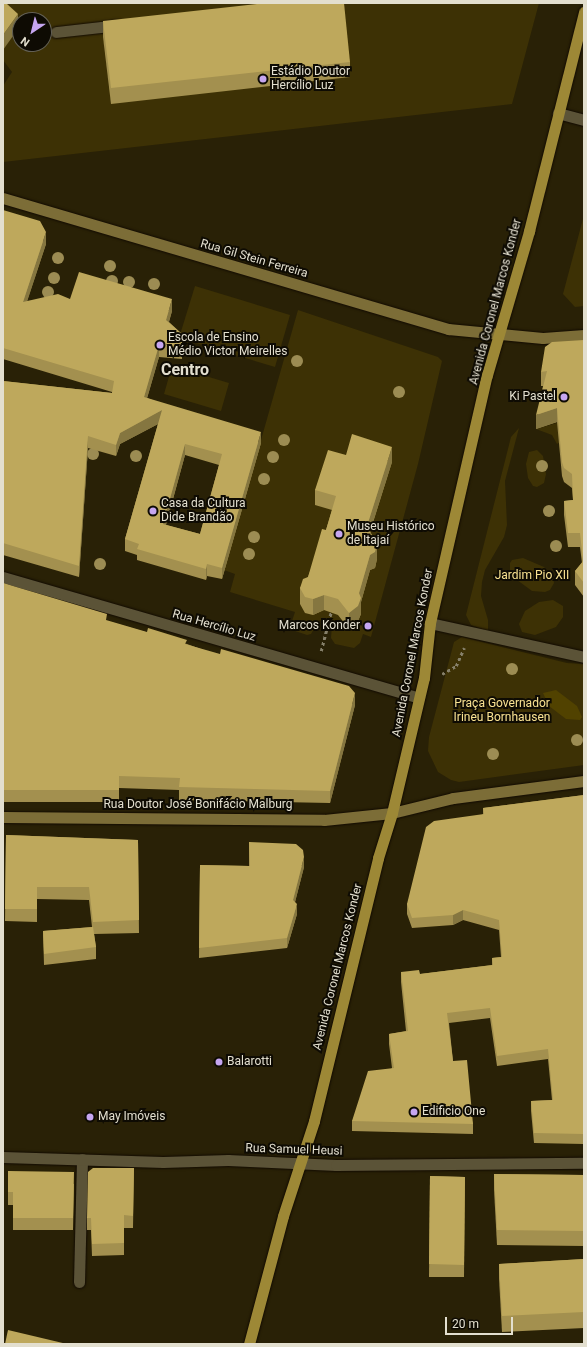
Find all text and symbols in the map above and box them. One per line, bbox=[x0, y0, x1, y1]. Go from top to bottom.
north arrow bbox=[12, 12, 52, 52]
text: N bbox=[19, 34, 32, 49]
place label: Estádio Doutor Hercílio Luz bbox=[271, 65, 350, 93]
marker: Estádio Doutor Hercílio Luz bbox=[258, 74, 268, 84]
street label: Avenida Coronel Marcos Konder bbox=[467, 218, 525, 386]
street label: Rua Gil Stein Ferreira bbox=[199, 237, 309, 281]
place label: Escola de Ensino Médio Victor Meirelles bbox=[168, 331, 287, 359]
marker: Escola de Ensino Médio Victor Meirelles bbox=[155, 340, 165, 350]
district label: Centro bbox=[161, 360, 209, 380]
place label: Ki Pastel bbox=[509, 390, 556, 404]
marker: Ki Pastel bbox=[559, 392, 569, 402]
place label: Casa da Cultura Dide Brandão bbox=[161, 497, 246, 525]
marker: Casa da Cultura Dide Brandão bbox=[148, 506, 158, 516]
place label: Museu Histórico de Itajaí bbox=[347, 520, 435, 548]
marker: Museu Histórico de Itajaí bbox=[334, 529, 344, 539]
street label: Avenida Coronel Marcos Konder bbox=[390, 568, 436, 738]
park label: Jardim Pio XII bbox=[495, 569, 569, 583]
street label: Rua Hercílio Luz bbox=[171, 607, 257, 645]
place label: Marcos Konder bbox=[279, 619, 360, 633]
marker: Marcos Konder bbox=[363, 621, 373, 631]
park label: Praça Governador Irineu Bornhausen bbox=[454, 697, 550, 725]
street label: Rua Doutor José Bonifácio Malburg bbox=[103, 798, 293, 812]
street label: Avenida Coronel Marcos Konder bbox=[310, 882, 366, 1052]
place label: Balarotti bbox=[227, 1055, 272, 1069]
marker: Balarotti bbox=[214, 1057, 224, 1067]
place label: Edificio One bbox=[422, 1105, 485, 1119]
marker: Edificio One bbox=[409, 1107, 419, 1117]
place label: May Imóveis bbox=[98, 1110, 165, 1124]
marker: May Imóveis bbox=[85, 1112, 95, 1122]
street label: Rua Samuel Heusi bbox=[245, 1141, 343, 1159]
scale bar bbox=[447, 1309, 515, 1335]
text: 20 m bbox=[452, 1317, 479, 1331]

